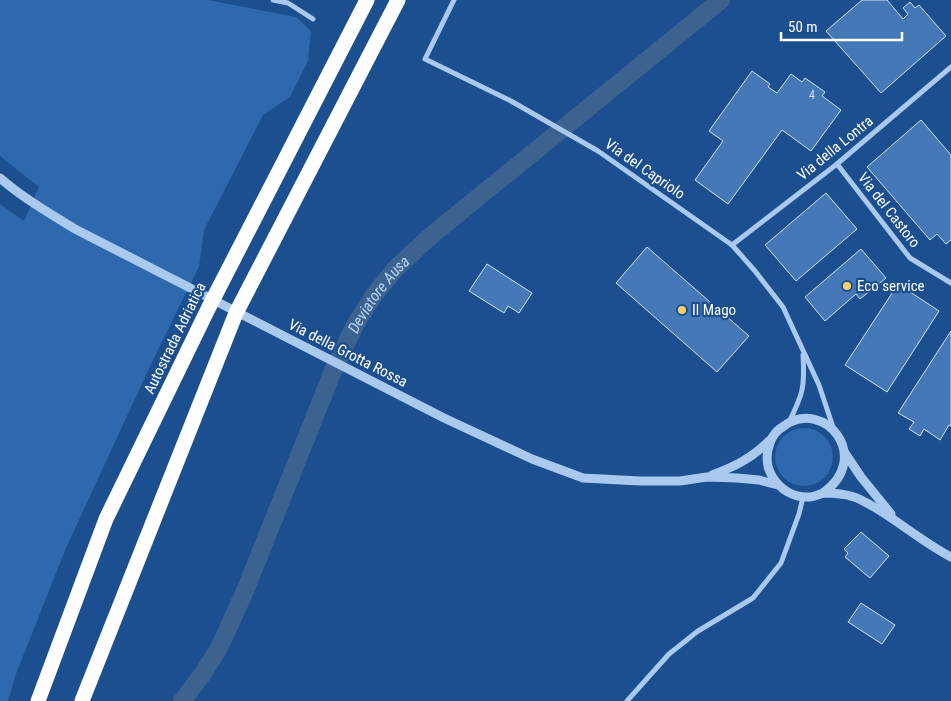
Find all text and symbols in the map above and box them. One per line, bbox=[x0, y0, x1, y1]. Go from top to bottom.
scale bar bbox=[781, 10, 902, 42]
text: 50 m bbox=[788, 18, 818, 36]
house number: 4 bbox=[809, 88, 815, 102]
street label: Via della Lontra bbox=[793, 112, 877, 184]
street label: Via del Capriolo bbox=[602, 135, 688, 203]
street label: Via del Castoro bbox=[854, 169, 924, 251]
water label: Deviatore Ausa bbox=[343, 251, 413, 336]
place label: Eco service bbox=[857, 277, 925, 295]
street label: Autostrada Adriatica bbox=[140, 279, 210, 397]
marker: Eco service bbox=[841, 280, 853, 292]
place label: Il Mago bbox=[692, 301, 736, 319]
marker: Il Mago bbox=[676, 304, 688, 316]
street label: Via della Grotta Rossa bbox=[285, 315, 411, 391]

